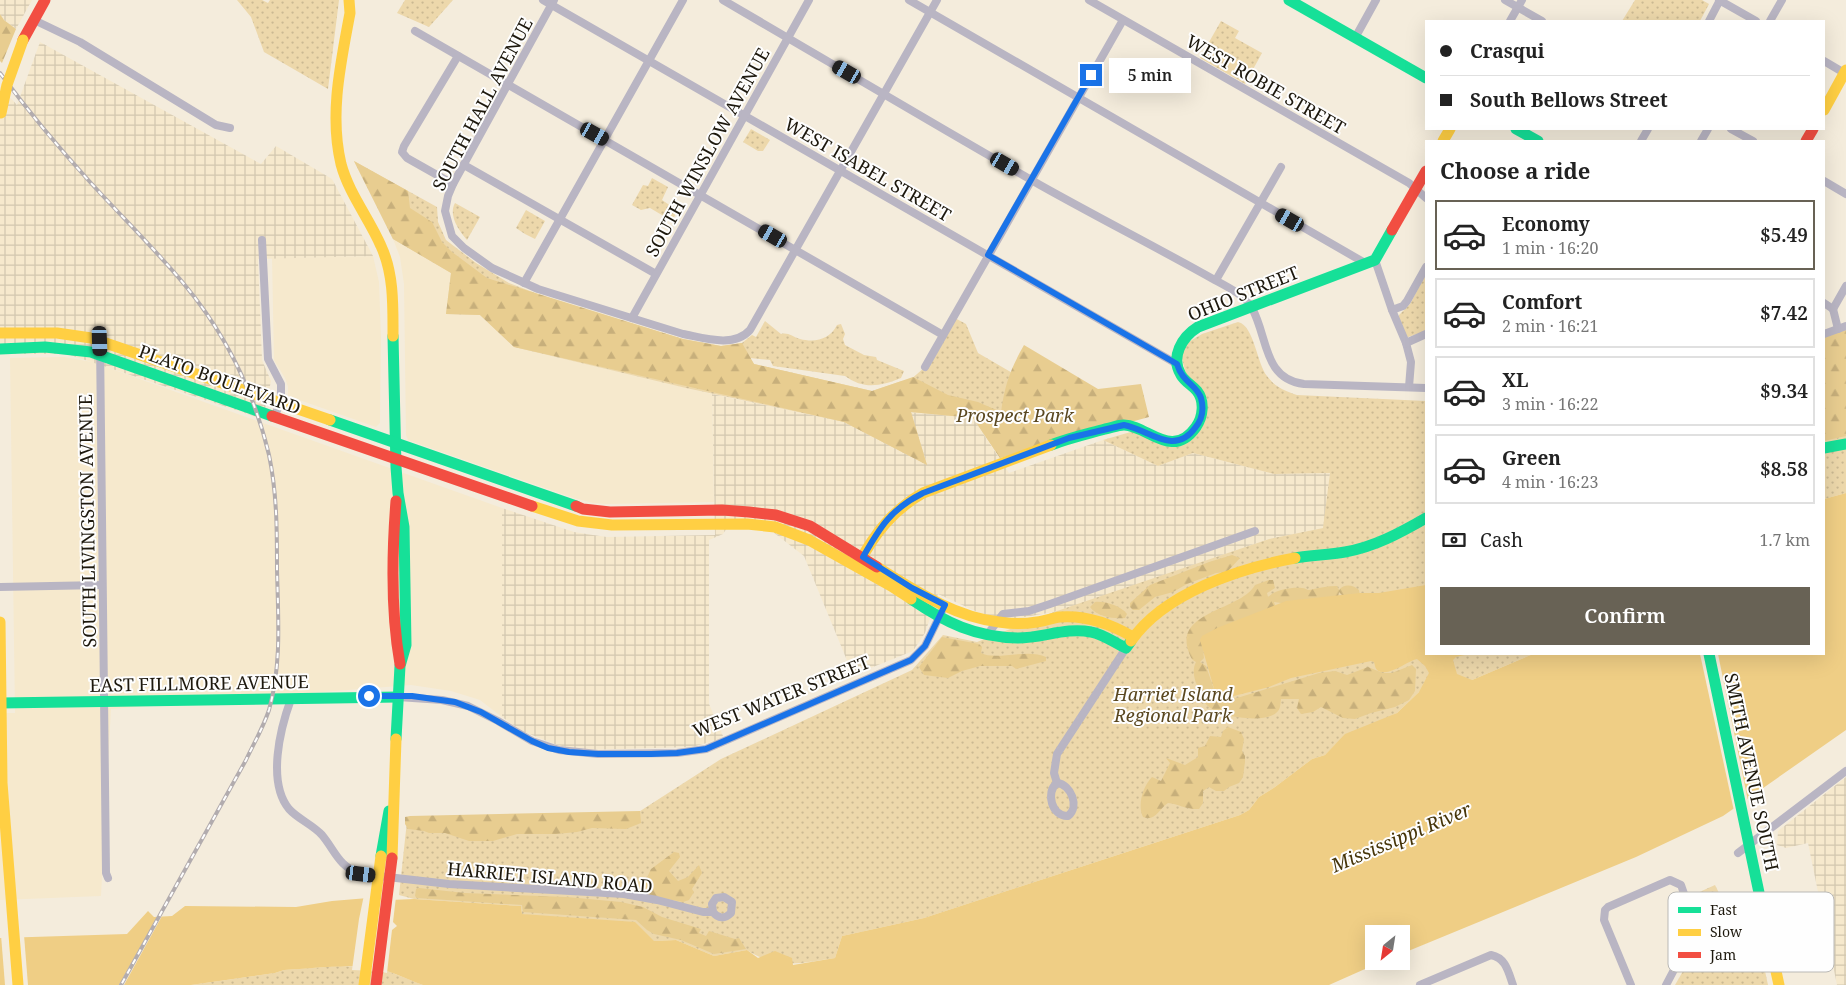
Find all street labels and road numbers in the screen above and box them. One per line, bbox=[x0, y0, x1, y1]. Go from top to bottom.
street label: SOUTH HALL AVENUE bbox=[426, 13, 538, 195]
street label: WEST ROBIE STREET bbox=[1182, 29, 1350, 139]
street label: SOUTH WINSLOW AVENUE bbox=[639, 43, 775, 261]
street label: WEST ISABEL STREET bbox=[780, 111, 956, 227]
street label: OHIO STREET bbox=[1184, 260, 1302, 326]
street label: PLATO BOULEVARD bbox=[136, 339, 304, 419]
street label: SOUTH LIVINGSTON AVENUE bbox=[73, 394, 101, 648]
street label: WEST WATER STREET bbox=[689, 649, 873, 743]
street label: EAST FILLMORE AVENUE bbox=[89, 669, 309, 697]
street label: SMITH AVENUE SOUTH bbox=[1719, 671, 1785, 873]
street label: HARRIET ISLAND ROAD bbox=[446, 856, 654, 898]

